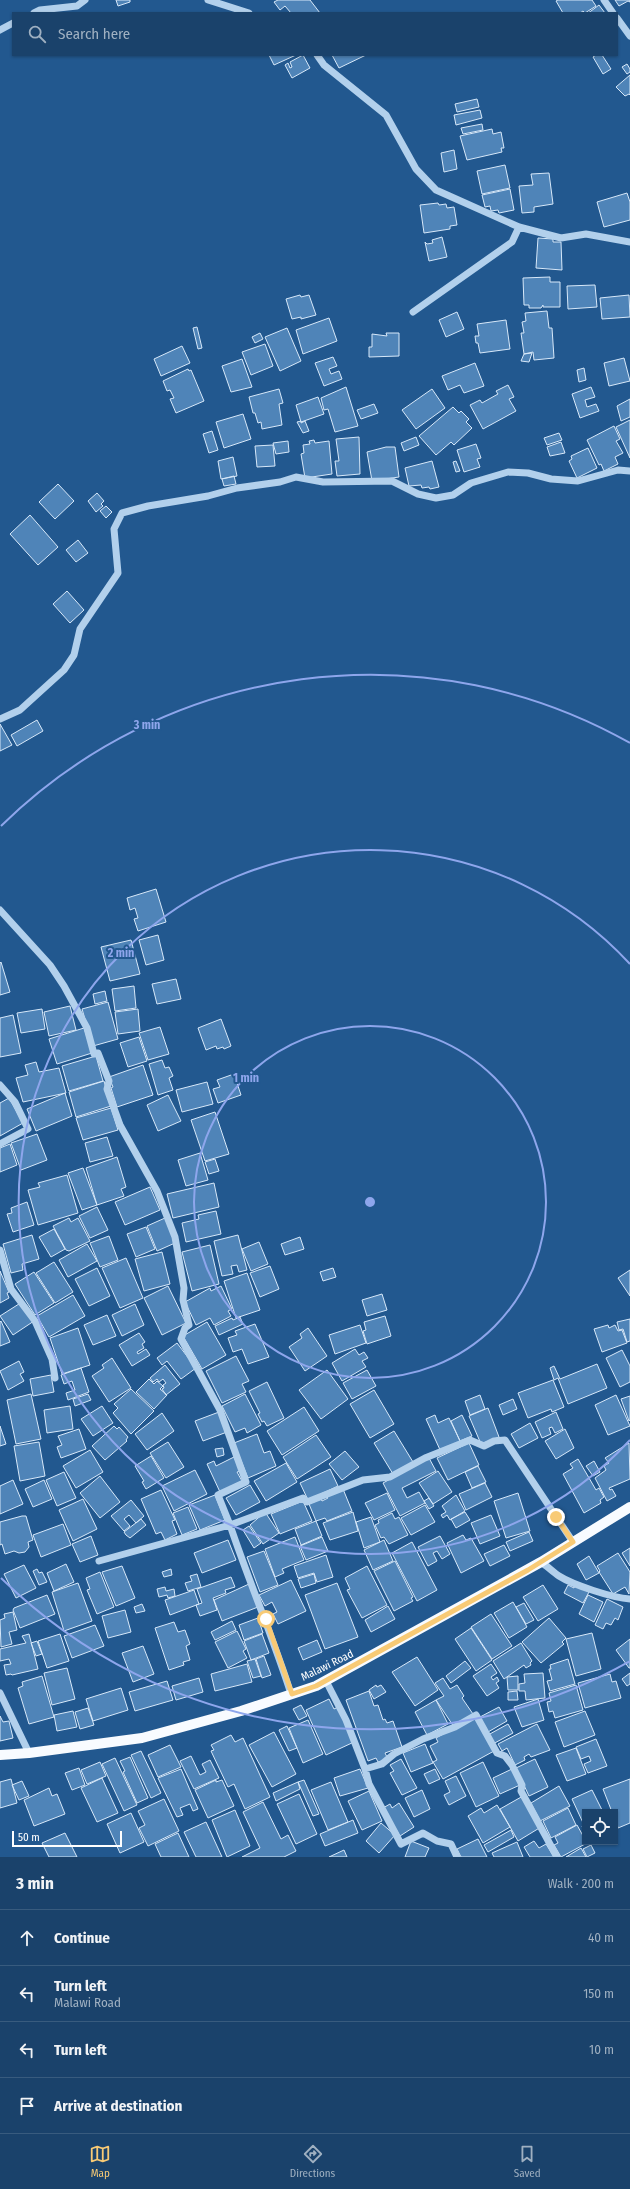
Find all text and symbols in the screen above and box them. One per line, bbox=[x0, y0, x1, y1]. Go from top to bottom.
search box bbox=[12, 12, 618, 56]
icon: search bbox=[26, 23, 48, 45]
text: Search here bbox=[58, 25, 130, 43]
text: 3 min bbox=[133, 718, 160, 732]
text: 2 min bbox=[107, 946, 134, 960]
text: 1 min bbox=[233, 1071, 259, 1085]
centre of rings bbox=[363, 1195, 377, 1209]
route end bbox=[547, 1508, 565, 1526]
route start bbox=[257, 1610, 275, 1628]
street label: Malawi Road bbox=[299, 1647, 356, 1684]
map controls bbox=[582, 1809, 618, 1845]
button: locate bbox=[582, 1809, 618, 1845]
scale bar bbox=[12, 1829, 122, 1848]
text: 50 m bbox=[18, 1831, 40, 1844]
text: 3 min bbox=[16, 1873, 54, 1894]
text: Walk · 200 m bbox=[548, 1876, 614, 1891]
icon: ahead bbox=[16, 1927, 38, 1949]
text: Continue bbox=[54, 1929, 110, 1947]
text: 40 m bbox=[588, 1930, 614, 1945]
text: Turn left bbox=[54, 1977, 107, 1995]
icon: left bbox=[16, 1983, 38, 2005]
text: 150 m bbox=[583, 1986, 614, 2001]
text: Malawi Road bbox=[54, 1995, 121, 2010]
icon: left bbox=[16, 2039, 38, 2061]
text: Turn left bbox=[54, 2041, 107, 2059]
text: 10 m bbox=[589, 2042, 614, 2057]
icon: arrive bbox=[16, 2095, 38, 2117]
text: Arrive at destination bbox=[54, 2097, 182, 2115]
tab: Map bbox=[89, 2143, 111, 2180]
tab: Directions bbox=[290, 2143, 335, 2180]
tab: Saved bbox=[514, 2143, 541, 2180]

